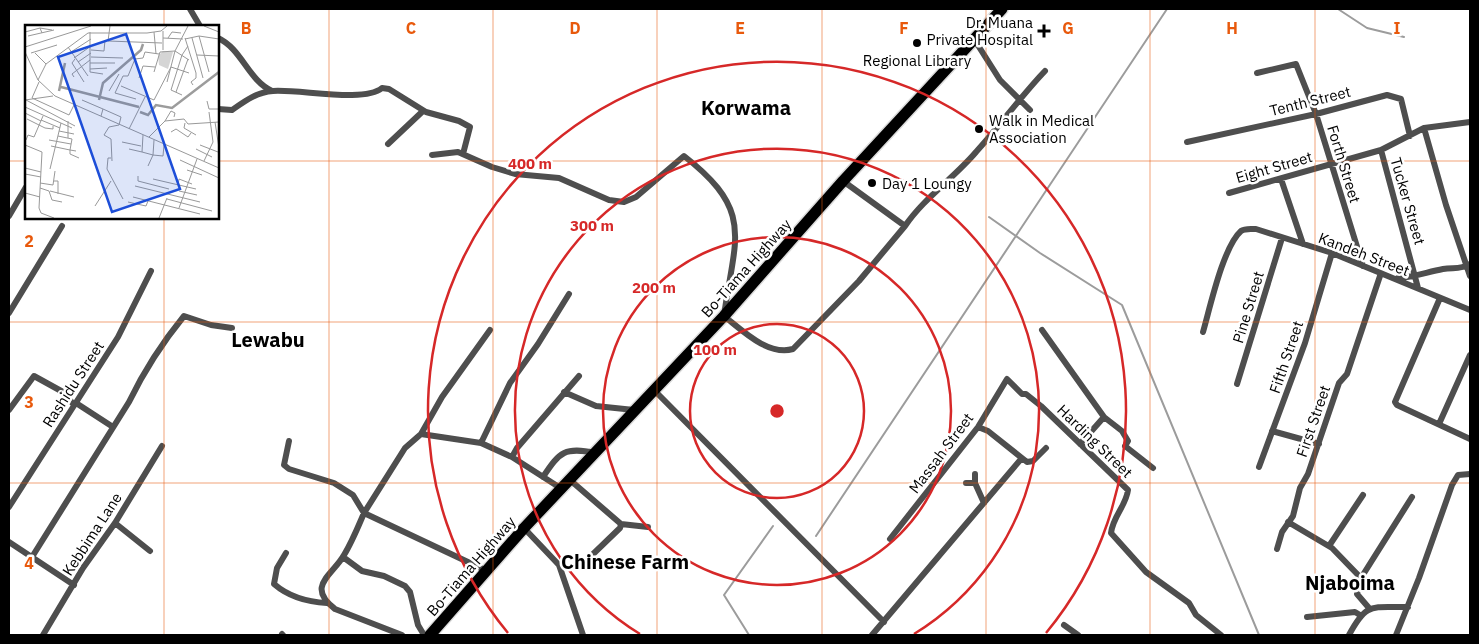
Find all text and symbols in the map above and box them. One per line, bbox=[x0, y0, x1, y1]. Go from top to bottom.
place label: Dr. Muana Private Hospital bbox=[926, 13, 1033, 49]
text: B bbox=[241, 18, 252, 38]
text: C bbox=[406, 18, 416, 38]
text: D bbox=[569, 18, 581, 38]
text: E bbox=[735, 18, 745, 38]
text: F bbox=[899, 18, 909, 38]
text: G bbox=[1062, 18, 1074, 38]
text: H bbox=[1226, 18, 1238, 38]
text: I bbox=[1394, 18, 1401, 38]
marker: Dr. Muana Private Hospital bbox=[1037, 24, 1051, 38]
inset map bbox=[25, 25, 219, 219]
marker: Regional Library bbox=[911, 37, 923, 49]
place label: Regional Library bbox=[863, 51, 972, 70]
street label: Tenth Street bbox=[1268, 82, 1352, 120]
district label: Korwama bbox=[701, 94, 791, 121]
place label: Walk in Medical Association bbox=[989, 111, 1094, 147]
marker: Walk in Medical Association bbox=[973, 123, 985, 135]
street label: Forth Street bbox=[1323, 123, 1365, 205]
street label: Eight Street bbox=[1233, 147, 1315, 187]
text: 400 m bbox=[508, 154, 552, 173]
street label: Tucker Street bbox=[1386, 155, 1430, 247]
place label: Day 1 Loungy bbox=[882, 174, 972, 193]
marker: Day 1 Loungy bbox=[866, 177, 878, 189]
street label: Bo-Tiama Highway bbox=[697, 214, 796, 321]
text: 300 m bbox=[570, 216, 614, 235]
street label: Kandeh Street bbox=[1316, 228, 1412, 280]
text: 2 bbox=[24, 231, 34, 251]
street label: Pine Street bbox=[1228, 269, 1268, 345]
text: 200 m bbox=[632, 278, 676, 297]
street label: Fifth Street bbox=[1265, 318, 1307, 396]
district label: Lewabu bbox=[231, 326, 305, 353]
street label: Rashidu Street bbox=[38, 337, 108, 431]
text: 100 m bbox=[693, 340, 737, 359]
street label: First Street bbox=[1292, 383, 1334, 459]
text: 3 bbox=[24, 392, 34, 412]
street label: Harding Street bbox=[1053, 400, 1137, 482]
centre of rings bbox=[768, 402, 786, 420]
street label: Massah Street bbox=[905, 409, 977, 497]
street label: Kebbima Lane bbox=[58, 489, 126, 579]
street label: Bo-Tiama Highway bbox=[422, 512, 520, 620]
district label: Chinese Farm bbox=[561, 548, 689, 575]
text: 4 bbox=[24, 553, 34, 573]
district label: Njaboima bbox=[1305, 569, 1395, 596]

